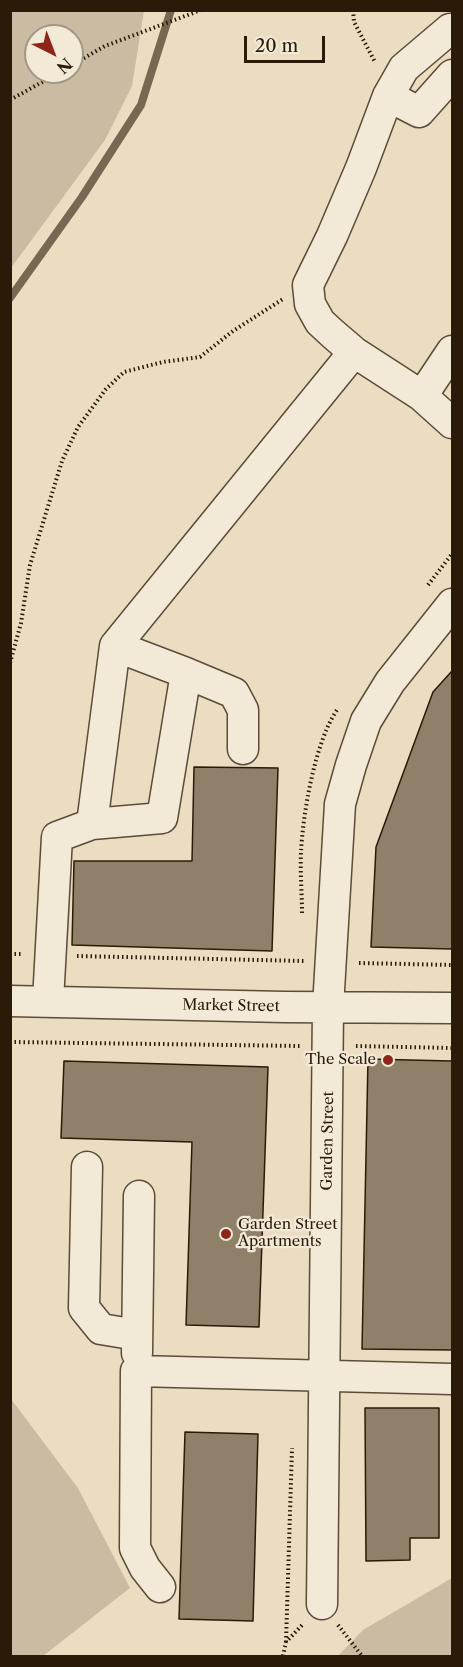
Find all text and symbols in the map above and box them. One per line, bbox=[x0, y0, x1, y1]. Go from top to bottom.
north arrow bbox=[24, 24, 84, 84]
scale bar bbox=[247, 24, 328, 62]
text: 20 m bbox=[255, 35, 298, 57]
text: N bbox=[53, 54, 77, 78]
street label: Market Street bbox=[182, 996, 280, 1016]
place label: The Scale bbox=[305, 1051, 376, 1069]
marker: The Scale bbox=[381, 1053, 395, 1067]
street label: Garden Street bbox=[318, 1091, 338, 1191]
place label: Garden Street Apartments bbox=[238, 1216, 338, 1251]
marker: Garden Street Apartments bbox=[219, 1227, 233, 1241]

